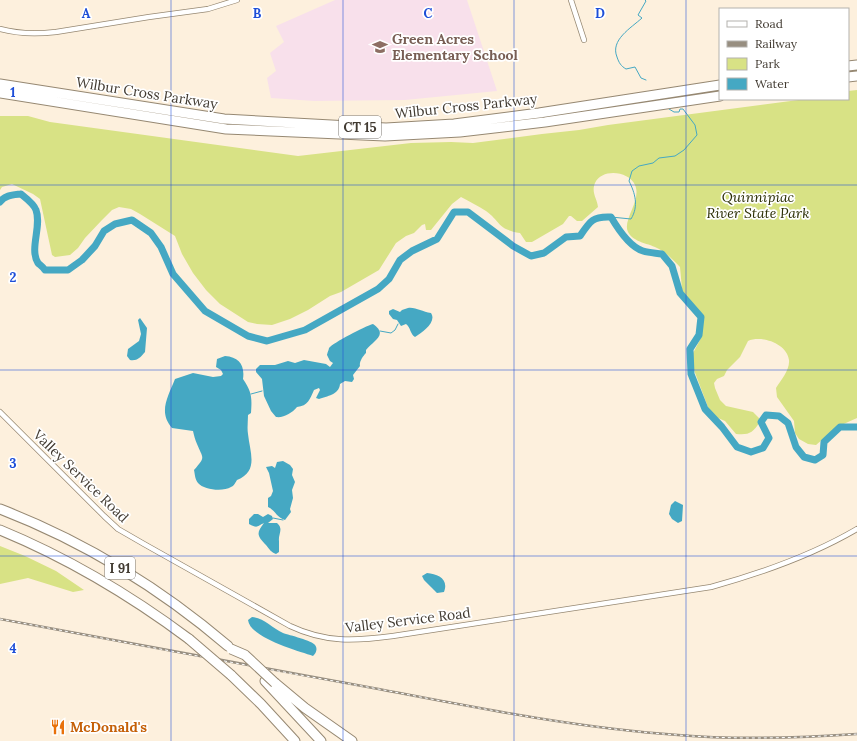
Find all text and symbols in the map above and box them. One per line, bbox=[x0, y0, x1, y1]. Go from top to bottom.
text: A bbox=[82, 5, 91, 22]
text: B bbox=[253, 5, 262, 22]
text: C bbox=[424, 5, 433, 22]
text: D bbox=[595, 5, 605, 22]
legend bbox=[719, 8, 849, 100]
text: Road bbox=[755, 16, 783, 31]
place label: Green Acres Elementary School bbox=[392, 30, 518, 64]
text: Railway bbox=[755, 36, 798, 51]
school or university icon: Green Acres Elementary School bbox=[371, 38, 389, 56]
text: Park bbox=[755, 56, 781, 71]
street label: Wilbur Cross Parkway bbox=[75, 73, 220, 113]
text: Water bbox=[755, 76, 790, 91]
text: 1 bbox=[10, 84, 16, 101]
street label: Wilbur Cross Parkway bbox=[394, 90, 539, 122]
road number: CT 15 bbox=[339, 116, 381, 138]
park label: Quinnipiac River State Park bbox=[707, 188, 809, 222]
text: 2 bbox=[10, 269, 17, 286]
street label: Valley Service Road bbox=[29, 425, 133, 526]
text: 3 bbox=[9, 455, 17, 472]
road number: I 91 bbox=[105, 557, 135, 579]
street label: Valley Service Road bbox=[343, 603, 472, 637]
text: 4 bbox=[9, 640, 17, 657]
restaurant icon: McDonald's bbox=[49, 718, 67, 736]
place label: McDonald's bbox=[70, 718, 147, 736]

